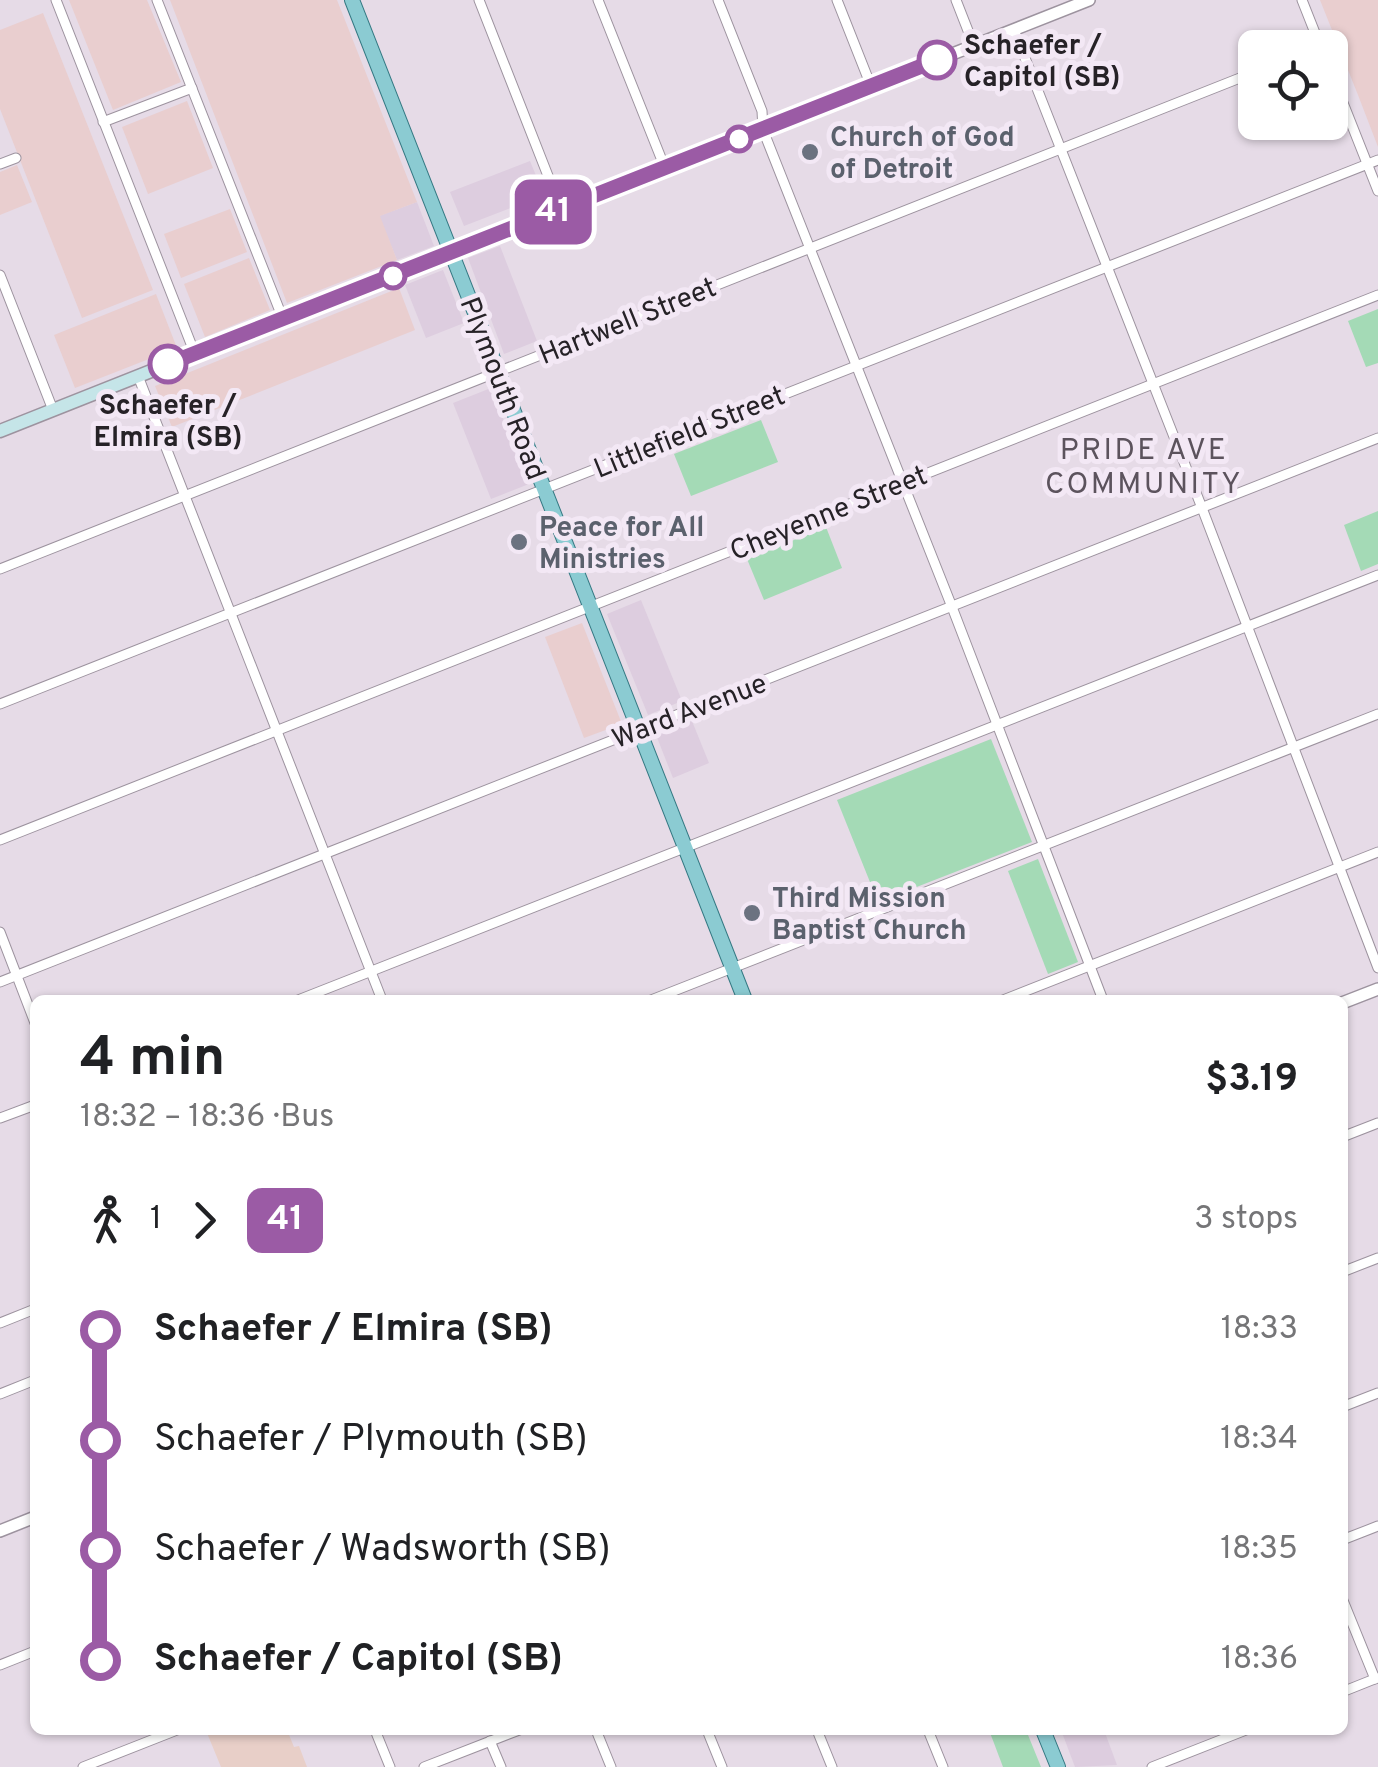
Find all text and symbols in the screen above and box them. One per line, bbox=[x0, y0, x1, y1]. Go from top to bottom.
place label: Schaefer / Capitol (SB) bbox=[964, 29, 1120, 97]
map controls bbox=[1238, 30, 1348, 140]
button: locate bbox=[1238, 30, 1348, 140]
marker: Schaefer / Capitol (SB) bbox=[918, 41, 956, 79]
place label: Church of God of Detroit bbox=[830, 121, 1015, 189]
unlabelled marker bbox=[726, 126, 752, 152]
marker: Church of God of Detroit bbox=[799, 141, 821, 163]
line badge: 41 bbox=[508, 180, 598, 244]
text: 41 bbox=[535, 190, 571, 234]
unlabelled marker bbox=[380, 263, 406, 289]
street label: Hartwell Street bbox=[534, 271, 722, 375]
street label: Plymouth Road bbox=[450, 293, 553, 486]
marker: Schaefer / Elmira (SB) bbox=[149, 345, 187, 383]
street label: Littlefield Street bbox=[589, 379, 791, 488]
place label: Schaefer / Elmira (SB) bbox=[94, 389, 242, 457]
district label: PRIDE AVE COMMUNITY bbox=[1045, 433, 1243, 504]
street label: Cheyenne Street bbox=[725, 459, 933, 571]
place label: Peace for All Ministries bbox=[539, 511, 705, 579]
marker: Peace for All Ministries bbox=[508, 531, 530, 553]
street label: Ward Avenue bbox=[608, 667, 773, 759]
place label: Third Mission Baptist Church bbox=[772, 882, 967, 950]
marker: Third Mission Baptist Church bbox=[741, 902, 763, 924]
text: 4 min bbox=[80, 1025, 225, 1095]
text: $3.19 bbox=[1205, 1056, 1298, 1105]
text: 18:32 – 18:36 · Bus bbox=[80, 1098, 334, 1138]
icon: walk bbox=[80, 1193, 135, 1248]
icon: forward bbox=[177, 1193, 232, 1248]
text: 41 bbox=[267, 1198, 303, 1242]
text: 1 bbox=[150, 1200, 162, 1240]
text: 3 stops bbox=[1194, 1200, 1298, 1240]
text: Schaefer / Elmira (SB) bbox=[154, 1306, 553, 1355]
text: 18:33 bbox=[1221, 1310, 1298, 1350]
text: Schaefer / Plymouth (SB) bbox=[154, 1416, 588, 1465]
text: 18:34 bbox=[1220, 1420, 1298, 1460]
text: Schaefer / Wadsworth (SB) bbox=[154, 1526, 611, 1575]
text: 18:35 bbox=[1220, 1530, 1298, 1570]
text: Schaefer / Capitol (SB) bbox=[154, 1636, 563, 1685]
text: 18:36 bbox=[1221, 1640, 1298, 1680]

